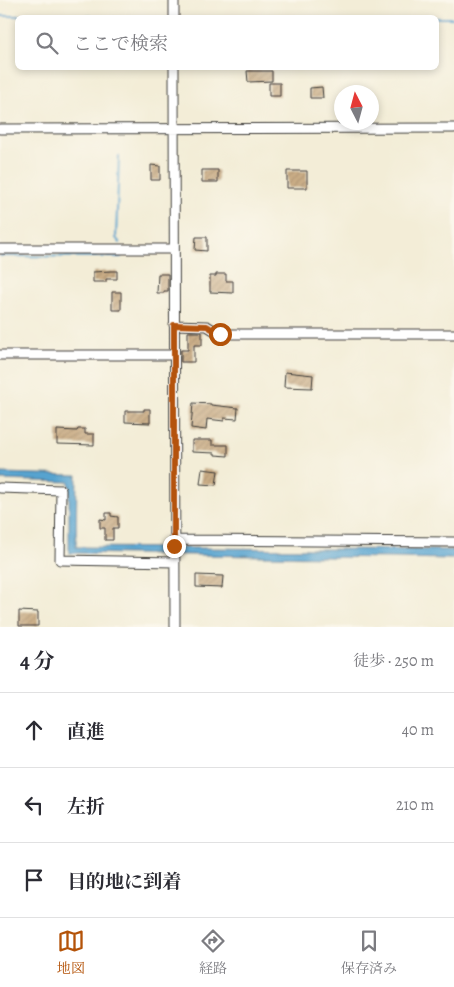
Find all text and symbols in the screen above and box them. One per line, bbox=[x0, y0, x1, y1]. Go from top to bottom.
search box bbox=[15, 15, 439, 70]
icon: search bbox=[33, 29, 61, 57]
text: ここで検索 bbox=[73, 31, 168, 57]
north arrow bbox=[334, 85, 379, 130]
route start bbox=[209, 323, 232, 346]
route end bbox=[163, 535, 186, 558]
text: 4 分 bbox=[20, 647, 55, 675]
text: 徒歩 · 250 m bbox=[353, 650, 434, 672]
icon: ahead bbox=[20, 716, 48, 744]
text: 直進 bbox=[67, 719, 105, 745]
text: 40 m bbox=[402, 719, 434, 741]
icon: left bbox=[20, 791, 48, 819]
text: 左折 bbox=[67, 794, 105, 820]
text: 210 m bbox=[396, 794, 434, 816]
icon: arrive bbox=[20, 866, 48, 894]
text: 目的地に到着 bbox=[67, 869, 181, 895]
tab: 地図 bbox=[57, 927, 85, 978]
tab: 経路 bbox=[199, 927, 227, 978]
tab: 保存済み bbox=[341, 927, 397, 978]

